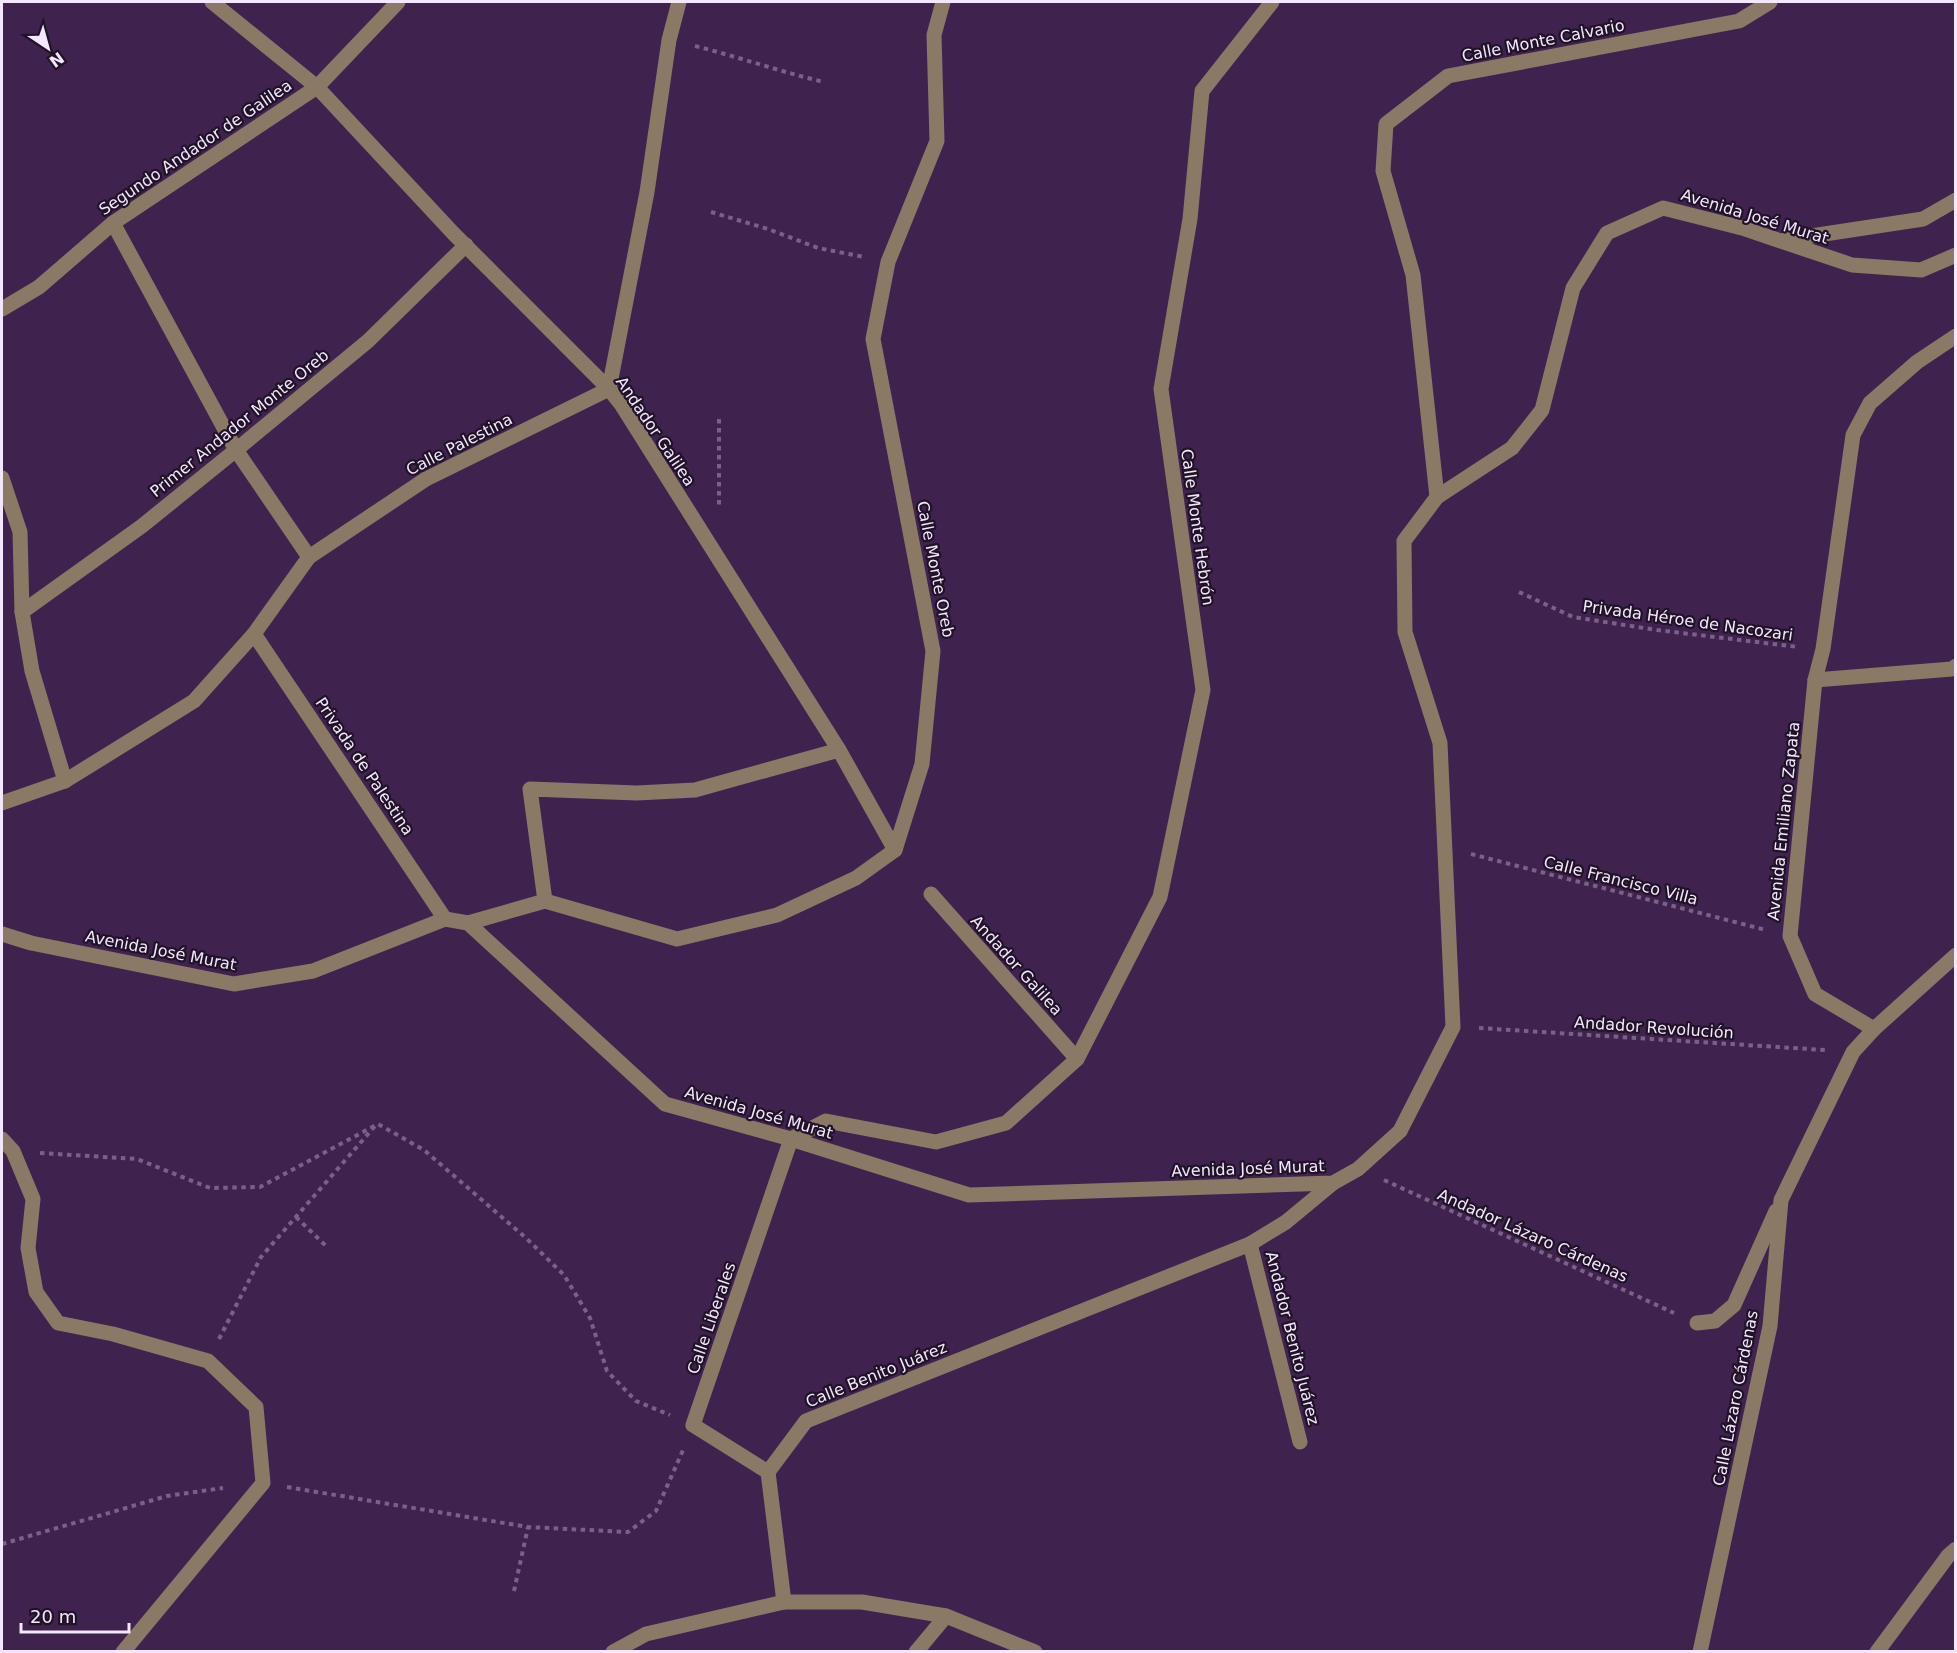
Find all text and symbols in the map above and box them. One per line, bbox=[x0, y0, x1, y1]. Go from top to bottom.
street label: Calle Monte Calvario bbox=[1460, 15, 1626, 66]
north arrow bbox=[18, 18, 78, 78]
text: N bbox=[46, 48, 68, 71]
street label: Segundo Andador de Galilea bbox=[95, 76, 295, 219]
street label: Avenida José Murat bbox=[1679, 185, 1831, 248]
street label: Primer Andador Monte Oreb bbox=[146, 346, 332, 501]
street label: Andador Galilea bbox=[612, 373, 699, 490]
street label: Calle Palestina bbox=[403, 409, 516, 479]
street label: Calle Monte Hebrón bbox=[1177, 448, 1218, 607]
street label: Calle Monte Oreb bbox=[913, 499, 958, 639]
street label: Privada Héroe de Nacozari bbox=[1582, 596, 1794, 645]
street label: Privada de Palestina bbox=[311, 694, 418, 839]
street label: Avenida Emiliano Zapata bbox=[1764, 721, 1803, 921]
street label: Calle Francisco Villa bbox=[1542, 852, 1700, 909]
street label: Andador Galilea bbox=[967, 911, 1066, 1019]
street label: Avenida José Murat bbox=[84, 927, 238, 974]
street label: Andador Revolución bbox=[1574, 1012, 1734, 1043]
street label: Avenida José Murat bbox=[683, 1082, 835, 1143]
street label: Avenida José Murat bbox=[1171, 1156, 1325, 1181]
street label: Andador Lázaro Cárdenas bbox=[1435, 1185, 1631, 1286]
street label: Andador Benito Juárez bbox=[1262, 1249, 1323, 1427]
street label: Calle Liberales bbox=[683, 1260, 740, 1377]
street label: Calle Lázaro Cárdenas bbox=[1709, 1309, 1762, 1487]
street label: Calle Benito Juárez bbox=[803, 1337, 950, 1411]
scale bar bbox=[21, 1596, 129, 1634]
text: 20 m bbox=[30, 1606, 76, 1627]

